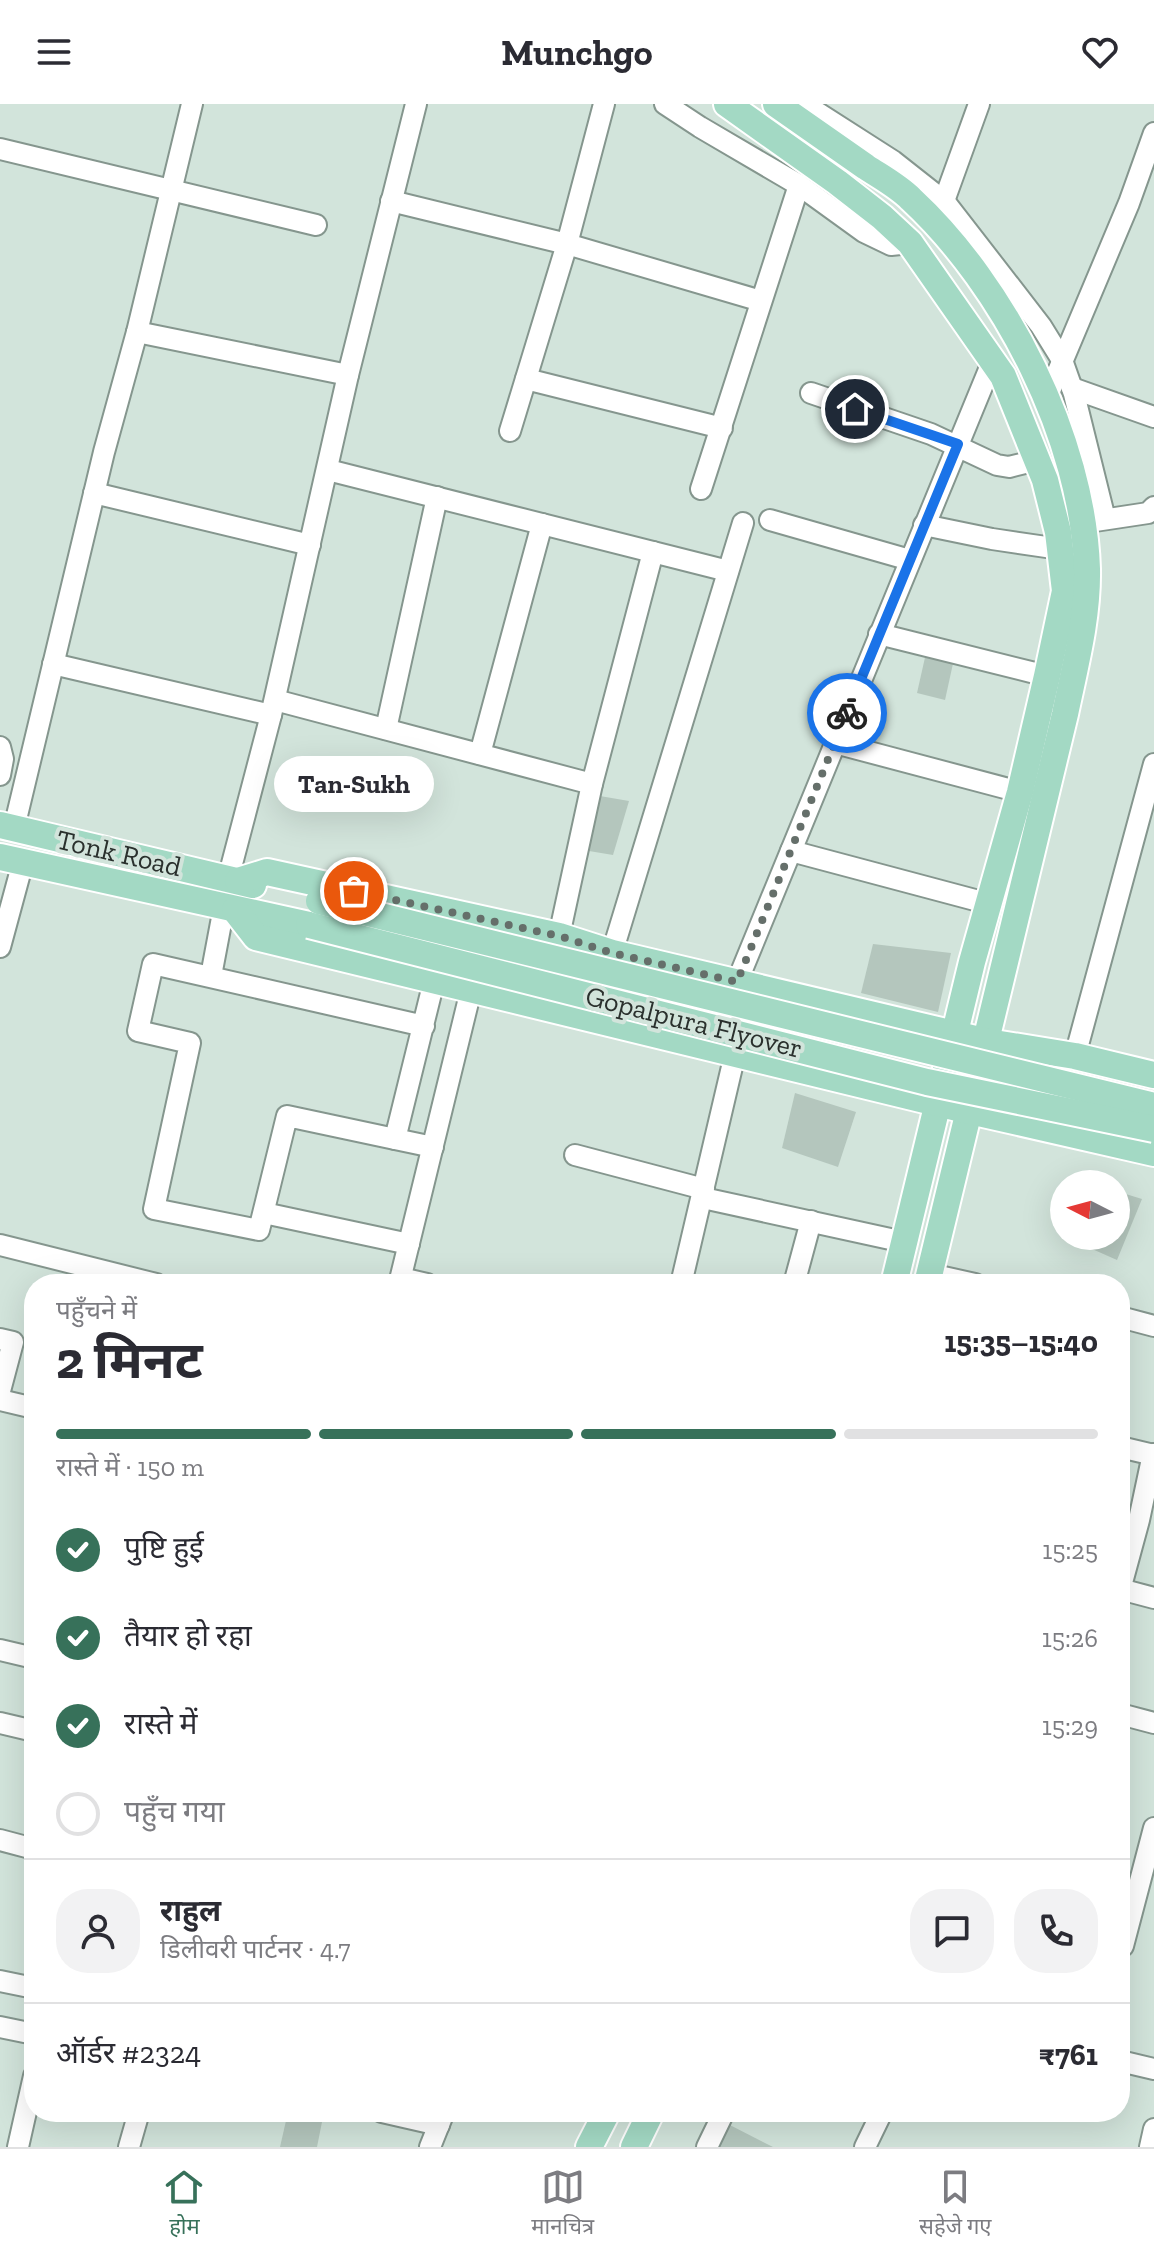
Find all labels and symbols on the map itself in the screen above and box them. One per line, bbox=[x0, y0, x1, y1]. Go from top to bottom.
pin bbox=[821, 375, 889, 443]
courier bbox=[807, 673, 887, 753]
callout: Tan-Sukh bbox=[274, 755, 434, 811]
street label: Tonk Road bbox=[53, 823, 185, 883]
pin bbox=[320, 857, 388, 925]
street label: Gopalpura Flyover bbox=[582, 979, 806, 1065]
north arrow bbox=[1050, 1170, 1130, 1250]

